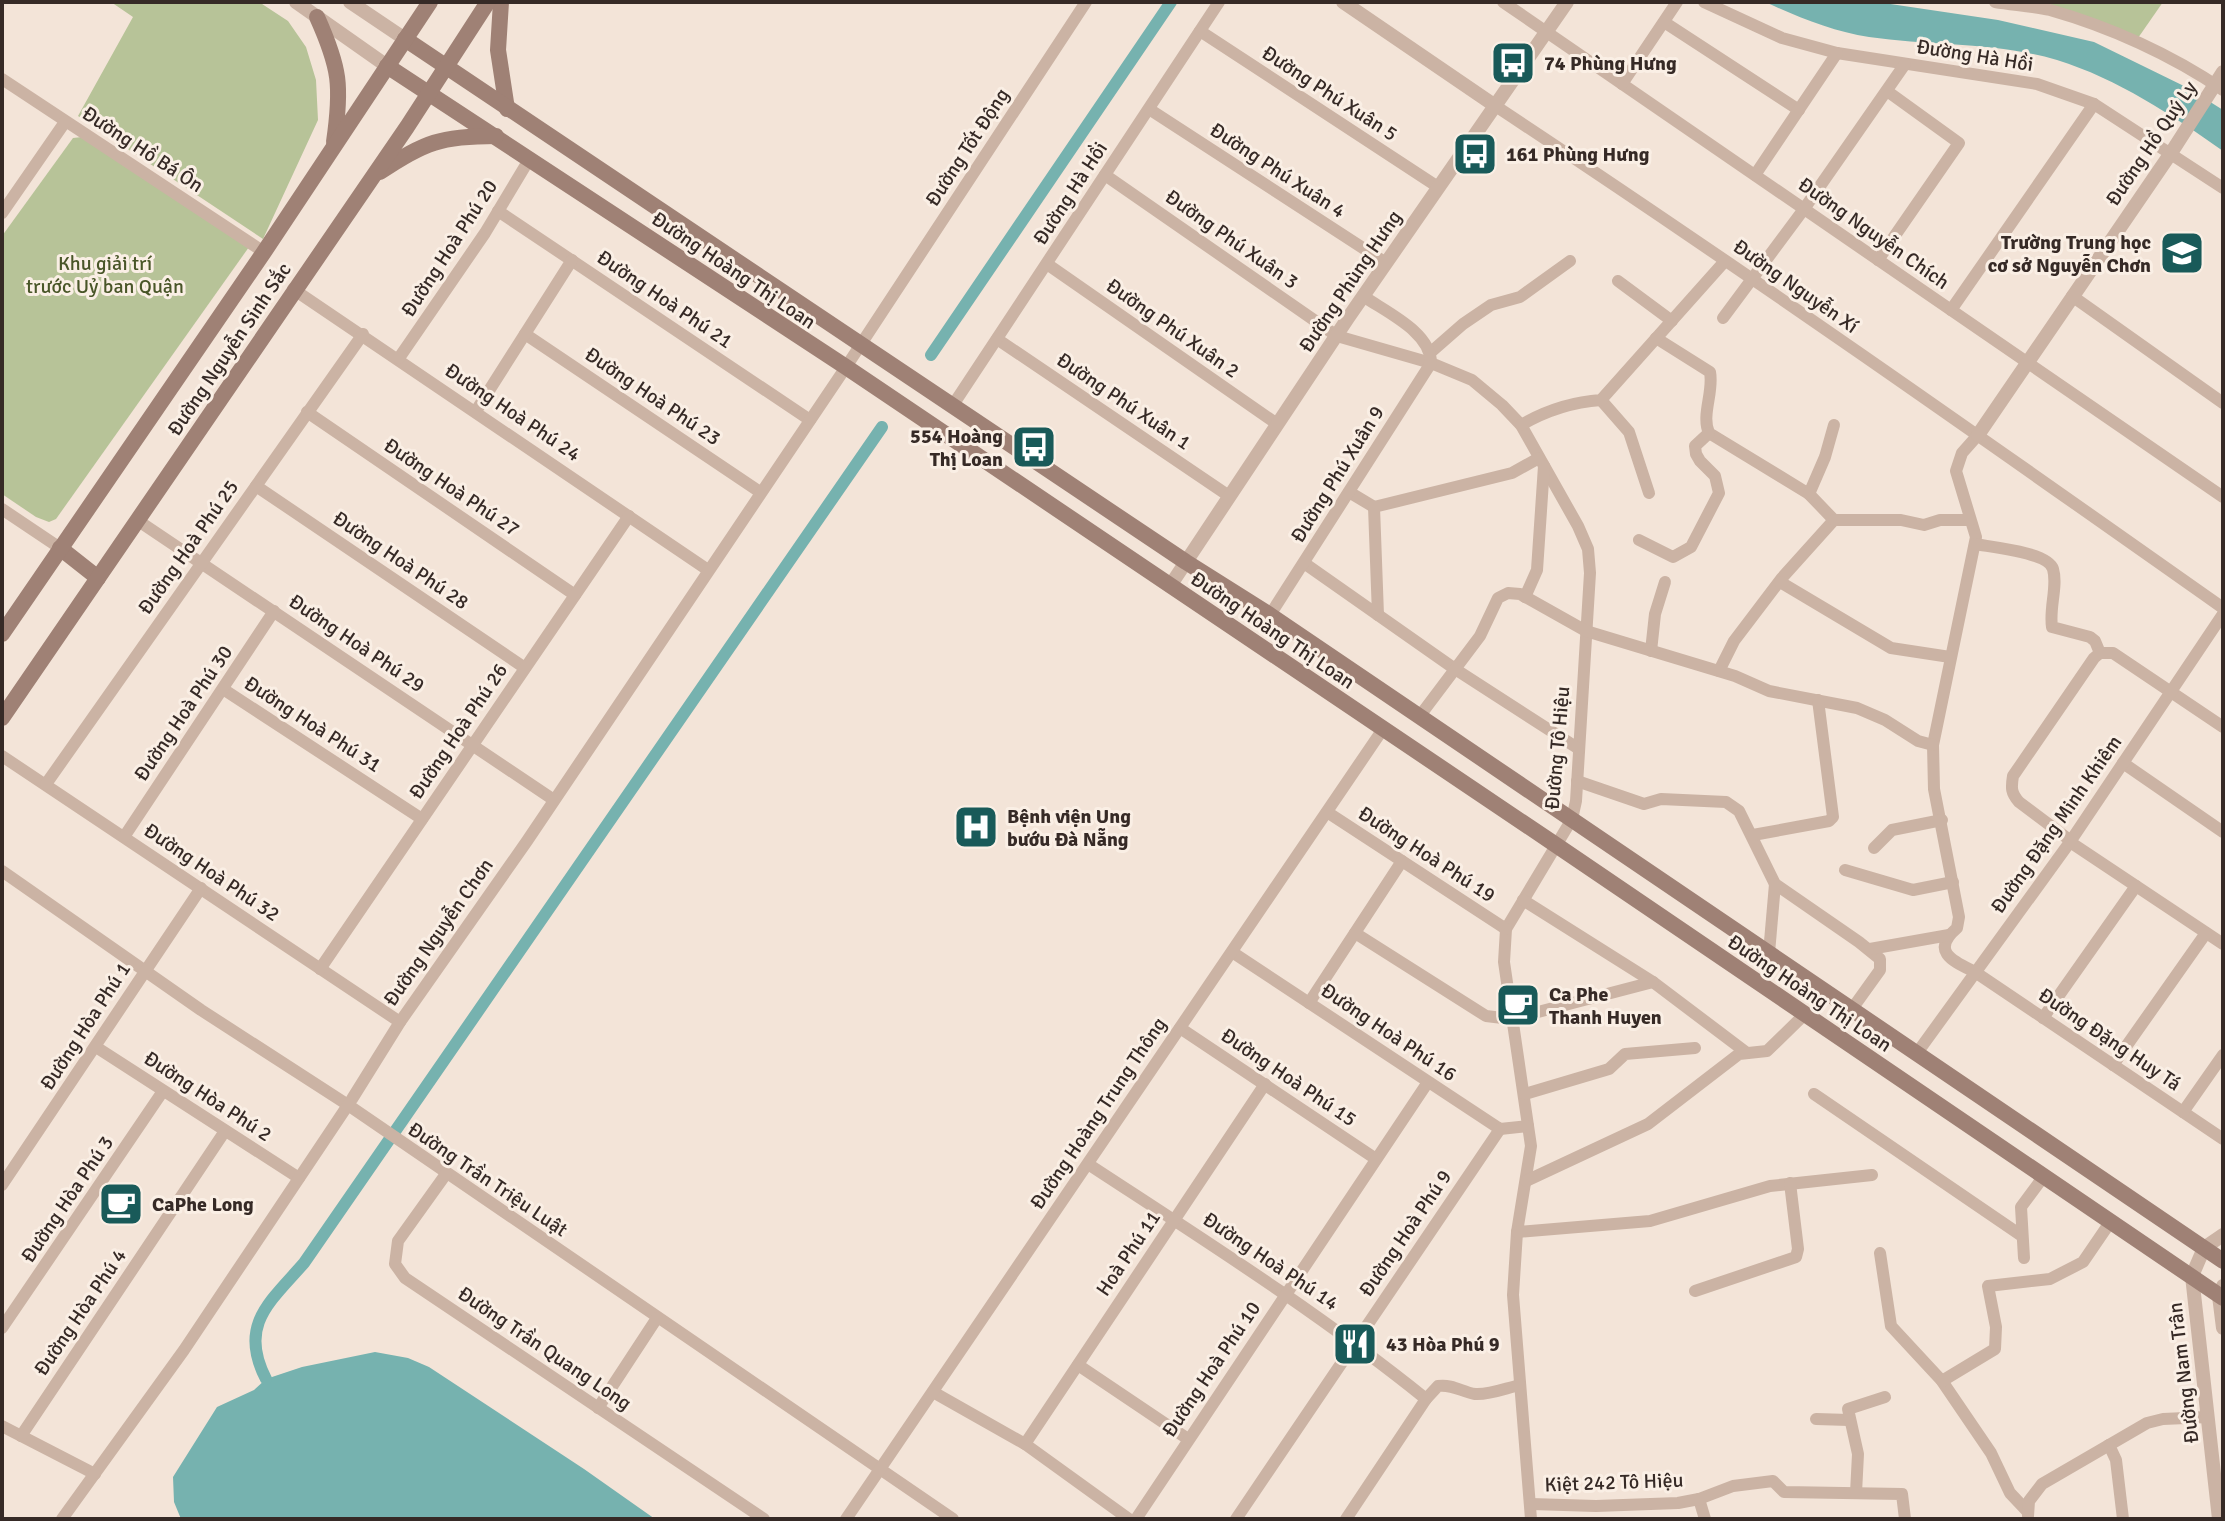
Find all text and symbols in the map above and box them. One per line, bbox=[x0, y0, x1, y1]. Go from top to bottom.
street label: Đường Hà Hồi bbox=[1915, 34, 2035, 77]
bus stop icon: 74 Phùng Hưng bbox=[1489, 39, 1537, 87]
street label: Đường Phú Xuân 5 bbox=[1257, 40, 1402, 147]
place label: 74 Phùng Hưng bbox=[1544, 51, 1677, 76]
street label: Đường Hồ Quý Ly bbox=[2100, 75, 2203, 211]
street label: Đường Tốt Động bbox=[920, 84, 1015, 211]
street label: Đường Hồ Bá Ôn bbox=[77, 101, 208, 198]
street label: Đường Phú Xuân 4 bbox=[1205, 117, 1350, 224]
bus stop icon: 161 Phùng Hưng bbox=[1451, 130, 1499, 178]
street label: Đường Hà Hồi bbox=[1028, 137, 1113, 250]
place label: 161 Phùng Hưng bbox=[1506, 142, 1650, 167]
street label: Đường Nguyễn Chích bbox=[1793, 172, 1954, 295]
street label: Đường Hoà Phú 20 bbox=[396, 175, 503, 321]
street label: Đường Phú Xuân 3 bbox=[1160, 184, 1303, 295]
street label: Đường Hoàng Thị Loan bbox=[647, 206, 820, 335]
street label: Đường Phùng Hưng bbox=[1294, 206, 1407, 357]
school or university icon: Trường Trung học cơ sở Nguyễn Chơn bbox=[2158, 229, 2206, 277]
place label: Trường Trung học cơ sở Nguyễn Chơn bbox=[1988, 230, 2151, 278]
street label: Đường Nguyễn Xí bbox=[1728, 234, 1864, 339]
street label: Đường Hoà Phú 21 bbox=[592, 245, 737, 354]
park label: Khu giải trí trước Uỷ ban Quận bbox=[26, 251, 184, 299]
street label: Đường Nguyễn Sinh Sắc bbox=[162, 258, 297, 441]
street label: Đường Phú Xuân 2 bbox=[1101, 273, 1244, 384]
street label: Đường Hoà Phú 23 bbox=[580, 342, 725, 451]
street label: Đường Phú Xuân 1 bbox=[1052, 347, 1196, 456]
street label: Đường Hoà Phú 24 bbox=[440, 358, 585, 467]
street label: Đường Phú Xuân 9 bbox=[1285, 401, 1390, 547]
bus stop icon: 554 Hoàng Thị Loan bbox=[1010, 423, 1058, 471]
place label: 554 Hoàng Thị Loan bbox=[910, 424, 1003, 472]
street label: Đường Hoà Phú 27 bbox=[379, 433, 524, 542]
street label: Đường Hoà Phú 25 bbox=[133, 475, 244, 619]
street label: Đường Hoà Phú 28 bbox=[328, 506, 473, 615]
street label: Đường Hoàng Thị Loan bbox=[1186, 566, 1359, 695]
street label: Đường Hoà Phú 29 bbox=[284, 589, 429, 698]
street label: Đường Hoà Phú 30 bbox=[129, 641, 238, 786]
street label: Đường Hoà Phú 26 bbox=[404, 659, 513, 804]
street label: Đường Hoà Phú 31 bbox=[240, 671, 386, 778]
street label: Đường Tô Hiệu bbox=[1540, 685, 1575, 811]
street label: Đường Đặng Minh Khiêm bbox=[1985, 730, 2127, 918]
street label: Đường Hoà Phú 19 bbox=[1354, 801, 1500, 908]
hospital icon: Bệnh viện Ung bướu Đà Nẵng bbox=[952, 803, 1000, 851]
place label: Bệnh viện Ung bướu Đà Nẵng bbox=[1007, 804, 1131, 852]
street label: Đường Hoà Phú 32 bbox=[139, 818, 284, 927]
street label: Đường Nguyễn Chơn bbox=[378, 854, 499, 1011]
street label: Đường Hoàng Thị Loan bbox=[1723, 929, 1896, 1058]
street label: Đường Hòa Phú 1 bbox=[35, 958, 136, 1095]
street label: Đường Hoà Phú 16 bbox=[1316, 978, 1461, 1087]
cafe icon: Ca Phe Thanh Huyen bbox=[1494, 981, 1542, 1029]
place label: Ca Phe Thanh Huyen bbox=[1549, 982, 1662, 1030]
street label: Đường Đặng Huy Tá bbox=[2034, 983, 2186, 1096]
street label: Đường Hoàng Trung Thông bbox=[1025, 1013, 1172, 1214]
street label: Đường Hoà Phú 15 bbox=[1216, 1023, 1361, 1132]
street label: Đường Hòa Phú 2 bbox=[139, 1046, 276, 1147]
street label: Đường Trần Triệu Luật bbox=[403, 1117, 572, 1242]
street label: Đường Hòa Phú 3 bbox=[16, 1131, 119, 1267]
street label: Đường Hoà Phú 9 bbox=[1354, 1165, 1457, 1301]
cafe icon: CaPhe Long bbox=[97, 1180, 145, 1228]
place label: CaPhe Long bbox=[152, 1192, 254, 1217]
street label: Hoà Phú 11 bbox=[1091, 1206, 1166, 1301]
street label: Đường Hoà Phú 14 bbox=[1198, 1207, 1343, 1316]
street label: Đường Hòa Phú 4 bbox=[29, 1244, 132, 1380]
street label: Đường Trần Quang Long bbox=[453, 1281, 636, 1416]
street label: Đường Hoà Phú 10 bbox=[1157, 1297, 1266, 1442]
street label: Đường Nam Trân bbox=[2162, 1301, 2205, 1445]
restaurant icon: 43 Hòa Phú 9 bbox=[1331, 1320, 1379, 1368]
place label: 43 Hòa Phú 9 bbox=[1386, 1332, 1500, 1357]
street label: Kiệt 242 Tô Hiệu bbox=[1544, 1468, 1684, 1497]

